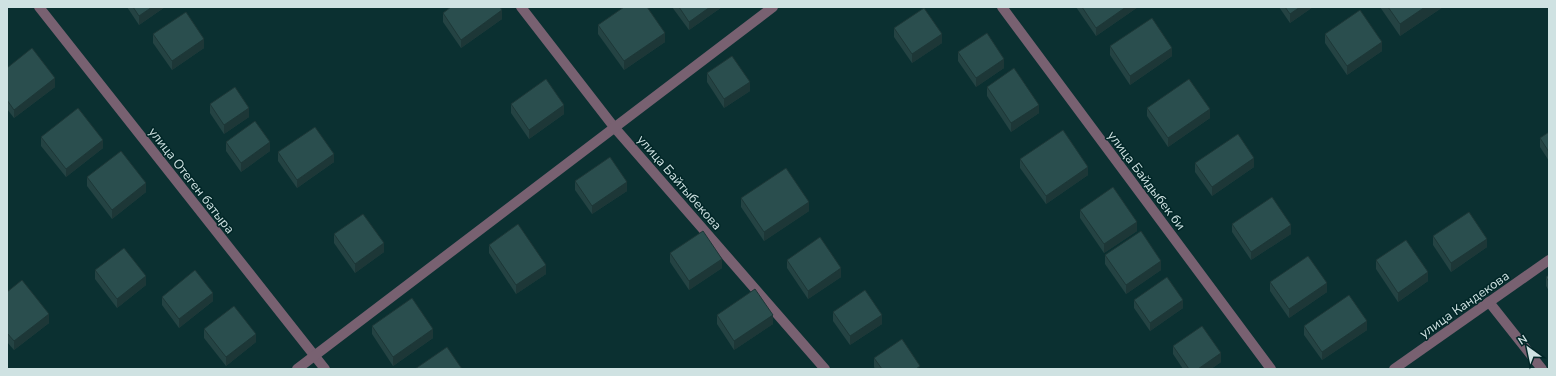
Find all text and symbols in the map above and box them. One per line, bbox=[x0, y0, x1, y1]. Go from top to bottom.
street label: улица Отеген батыра bbox=[144, 124, 238, 238]
street label: улица Байдыбек би bbox=[1103, 127, 1189, 234]
street label: улица Байтыбекова bbox=[633, 131, 726, 234]
street label: улица Кандекова bbox=[1416, 267, 1513, 342]
north arrow bbox=[1508, 328, 1548, 368]
text: N bbox=[1515, 332, 1530, 349]

